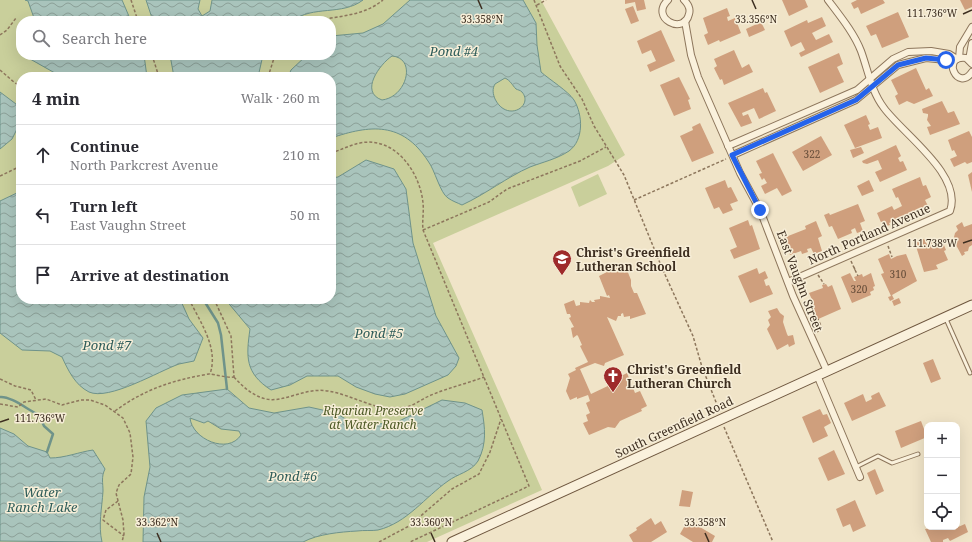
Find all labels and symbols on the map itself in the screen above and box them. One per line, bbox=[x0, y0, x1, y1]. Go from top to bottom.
text: 111.736°W bbox=[907, 6, 958, 20]
text: 33.358°N bbox=[461, 12, 503, 26]
text: 33.356°N bbox=[735, 12, 777, 26]
water label: Pond #4 bbox=[429, 42, 478, 60]
route start bbox=[937, 51, 955, 69]
house number: 322 bbox=[804, 147, 820, 161]
street label: North Portland Avenue bbox=[805, 199, 933, 269]
route end bbox=[751, 201, 769, 219]
street label: East Vaughn Street bbox=[773, 228, 827, 334]
text: 111.738°W bbox=[907, 236, 958, 250]
place label: Christ's Greenfield Lutheran School bbox=[576, 244, 691, 275]
school or university icon: Christ's Greenfield Lutheran School bbox=[551, 248, 573, 276]
house number: 310 bbox=[890, 267, 907, 281]
house number: 320 bbox=[851, 282, 868, 296]
water label: Pond #5 bbox=[354, 324, 403, 342]
water label: Pond #7 bbox=[82, 336, 132, 354]
place label: Christ's Greenfield Lutheran Church bbox=[627, 361, 742, 392]
church icon: Christ's Greenfield Lutheran Church bbox=[602, 365, 624, 393]
street label: South Greenfield Road bbox=[612, 392, 736, 462]
park label: Riparian Preserve at Water Ranch bbox=[322, 402, 423, 433]
text: 111.736°W bbox=[15, 411, 66, 425]
water label: Pond #6 bbox=[268, 467, 318, 485]
water label: Water Ranch Lake bbox=[6, 483, 78, 516]
text: 33.362°N bbox=[136, 515, 178, 529]
text: 33.360°N bbox=[410, 515, 452, 529]
text: 33.358°N bbox=[684, 515, 726, 529]

